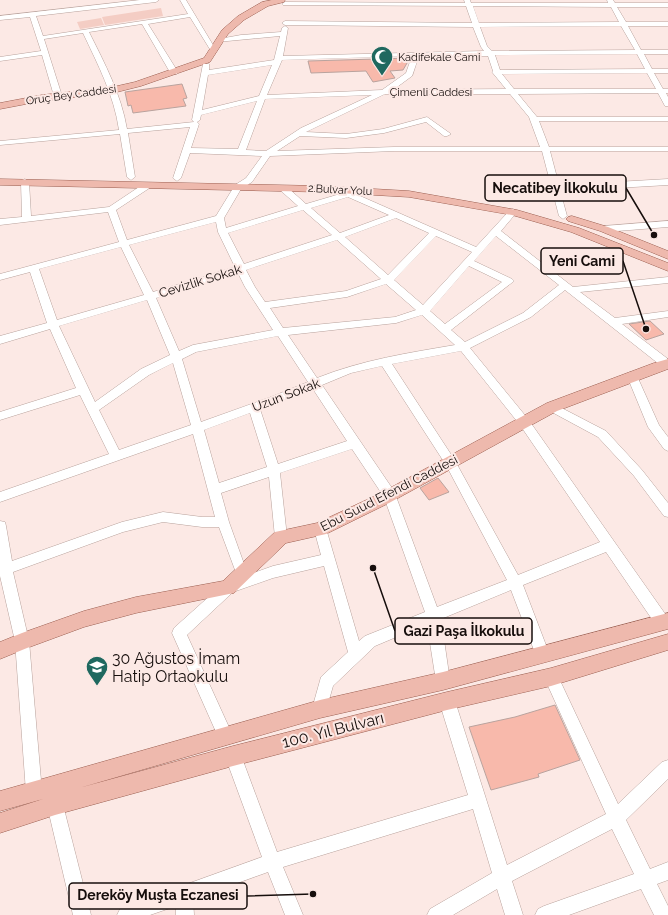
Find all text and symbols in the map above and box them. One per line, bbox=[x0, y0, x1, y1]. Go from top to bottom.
mosque icon: Kadifekale Cami bbox=[369, 44, 395, 77]
place label: Kadifekale Cami bbox=[398, 51, 480, 64]
street label: Oruç Bey Caddesi bbox=[25, 82, 117, 108]
street label: Çimenli Caddesi bbox=[390, 86, 472, 99]
callout: Necatibey İlkokulu bbox=[485, 175, 626, 201]
text: Necatibey İlkokulu bbox=[492, 179, 618, 196]
street label: 2.Bulvar Yolu bbox=[307, 182, 373, 198]
callout: Yeni Cami bbox=[541, 248, 623, 274]
text: Yeni Cami bbox=[549, 253, 615, 269]
street label: Cevizlik Sokak bbox=[157, 261, 243, 301]
street label: Uzun Sokak bbox=[250, 375, 322, 415]
street label: Ebu Suud Efendi Caddesi bbox=[318, 452, 460, 534]
callout: Gazi Paşa İlkokulu bbox=[395, 618, 532, 644]
text: Gazi Paşa İlkokulu bbox=[404, 622, 525, 639]
place label: 30 Ağustos İmam Hatip Ortaokulu bbox=[112, 648, 240, 686]
school or university icon: 30 Ağustos İmam Hatip Ortaokulu bbox=[84, 654, 110, 687]
street label: 100. Yıl Bulvarı bbox=[280, 708, 386, 752]
callout: Dereköy Muşta Eczanesi bbox=[69, 883, 247, 909]
text: Dereköy Muşta Eczanesi bbox=[77, 887, 239, 903]

